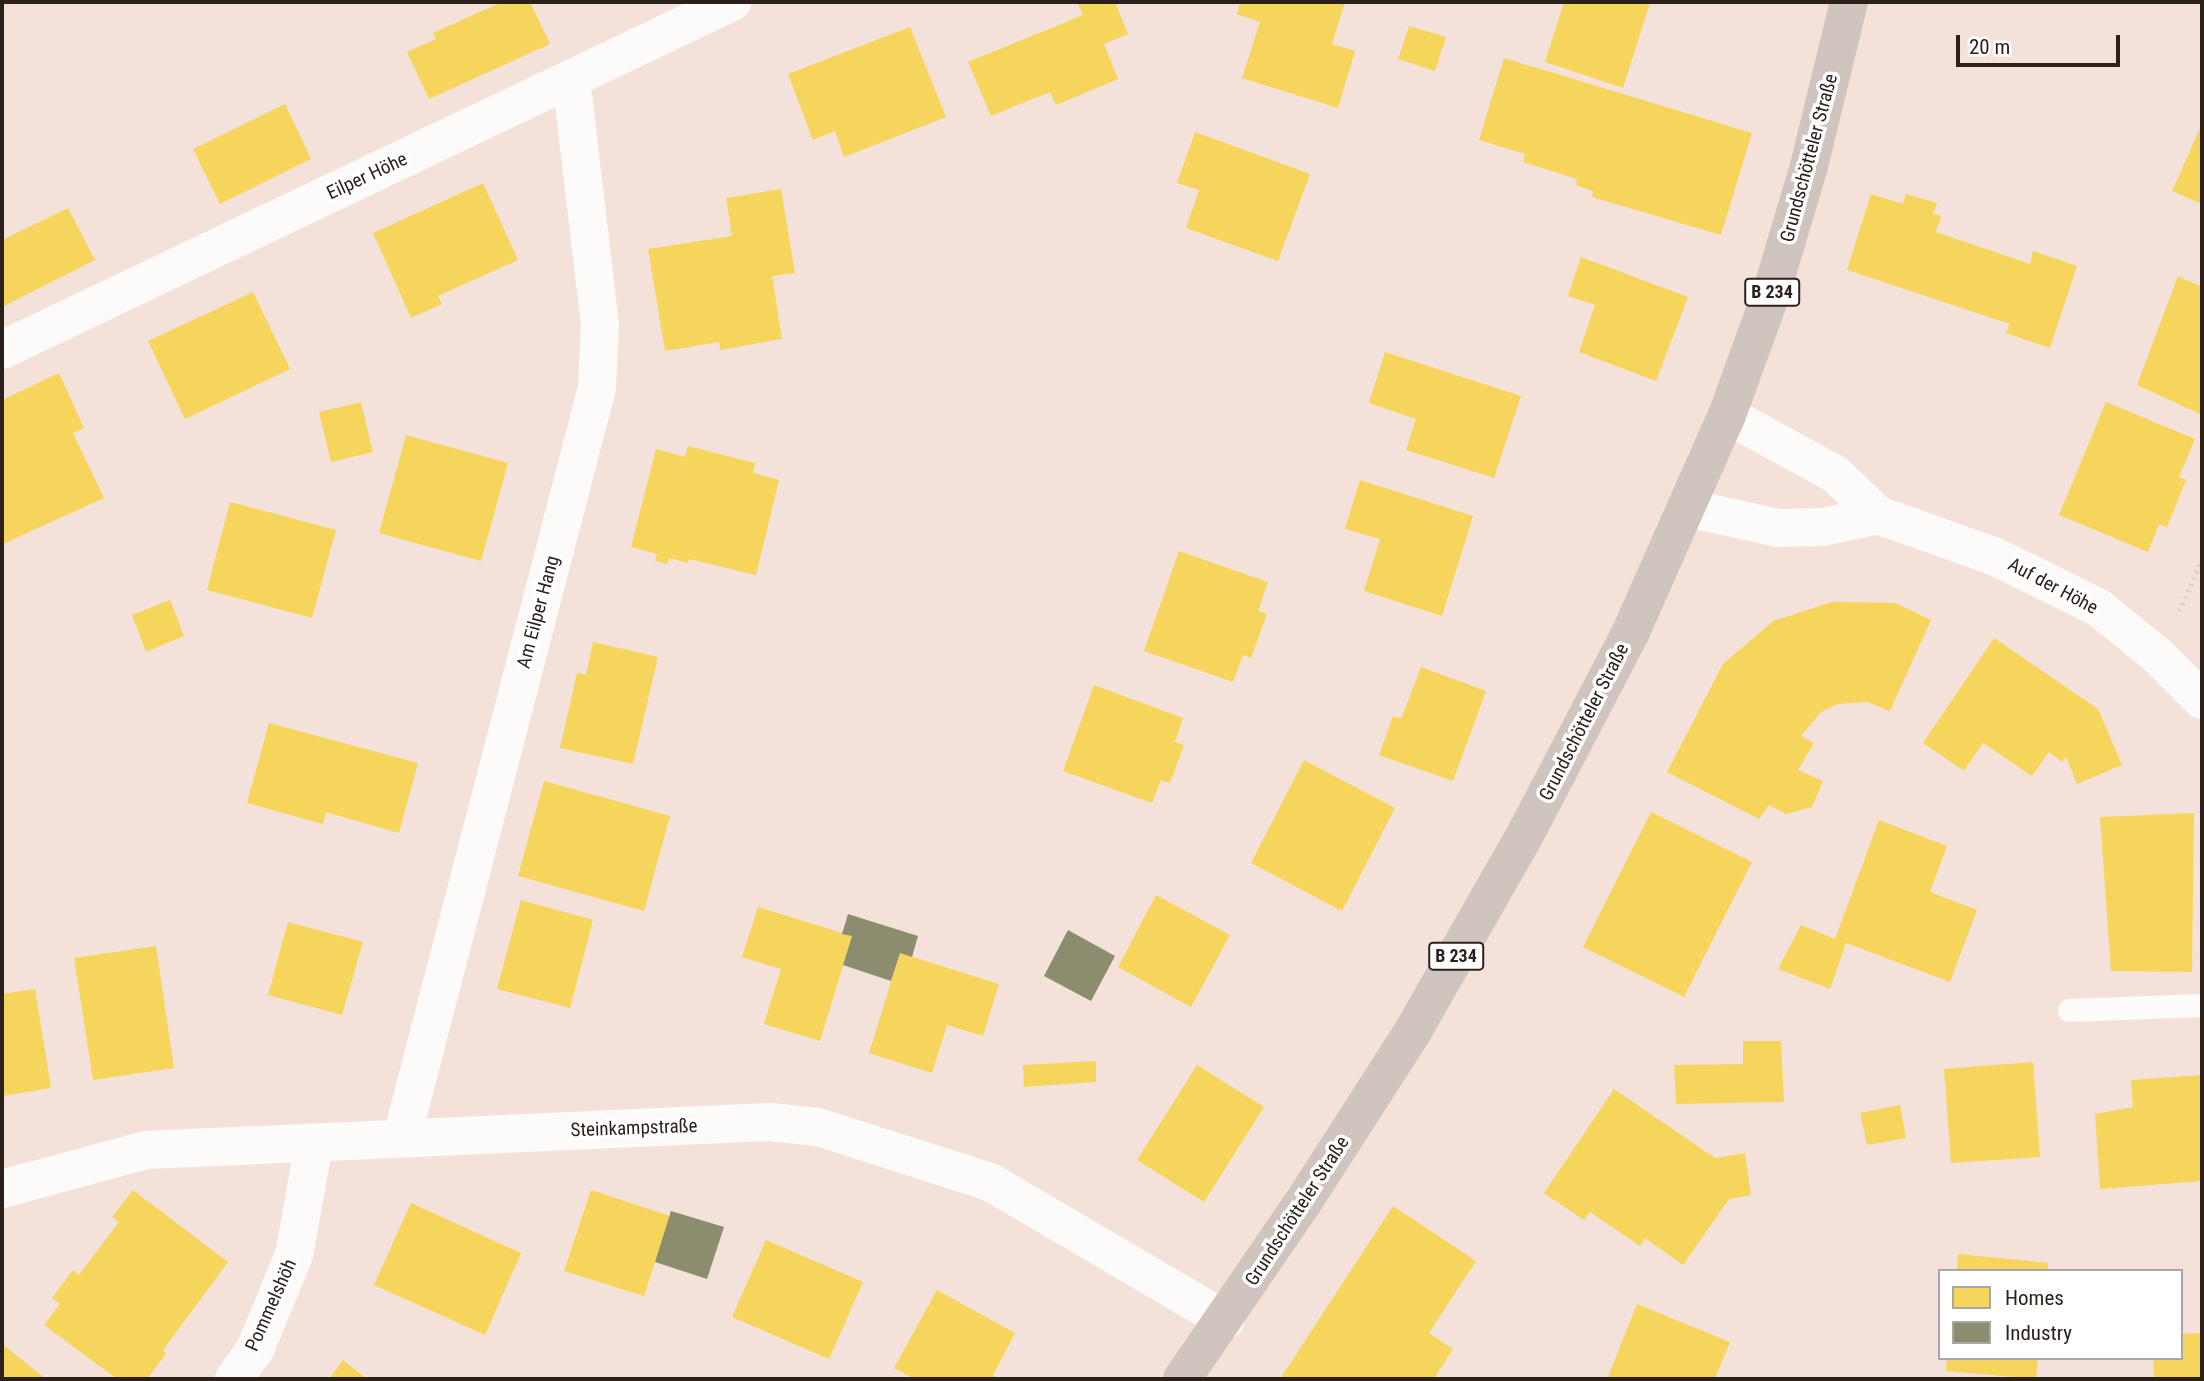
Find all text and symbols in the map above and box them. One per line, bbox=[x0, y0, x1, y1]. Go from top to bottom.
scale bar bbox=[1959, 21, 2124, 65]
text: 20 m bbox=[1969, 35, 2010, 59]
street label: Grundschötteler Straße bbox=[1776, 71, 1842, 245]
street label: Eilper Höhe bbox=[323, 147, 411, 205]
road number: B 234 bbox=[1744, 278, 1800, 306]
street label: Am Eilper Hang bbox=[512, 553, 564, 671]
street label: Auf der Höhe bbox=[2004, 553, 2102, 619]
street label: Grundschötteler Straße bbox=[1534, 640, 1634, 804]
road number: B 234 bbox=[1428, 942, 1484, 971]
street label: Steinkampstraße bbox=[570, 1114, 698, 1142]
street label: Grundschötteler Straße bbox=[1240, 1132, 1354, 1290]
street label: Pommelshöh bbox=[241, 1255, 301, 1355]
legend bbox=[1938, 1269, 2183, 1360]
text: Homes bbox=[2005, 1286, 2064, 1310]
text: Industry bbox=[2005, 1321, 2072, 1345]

